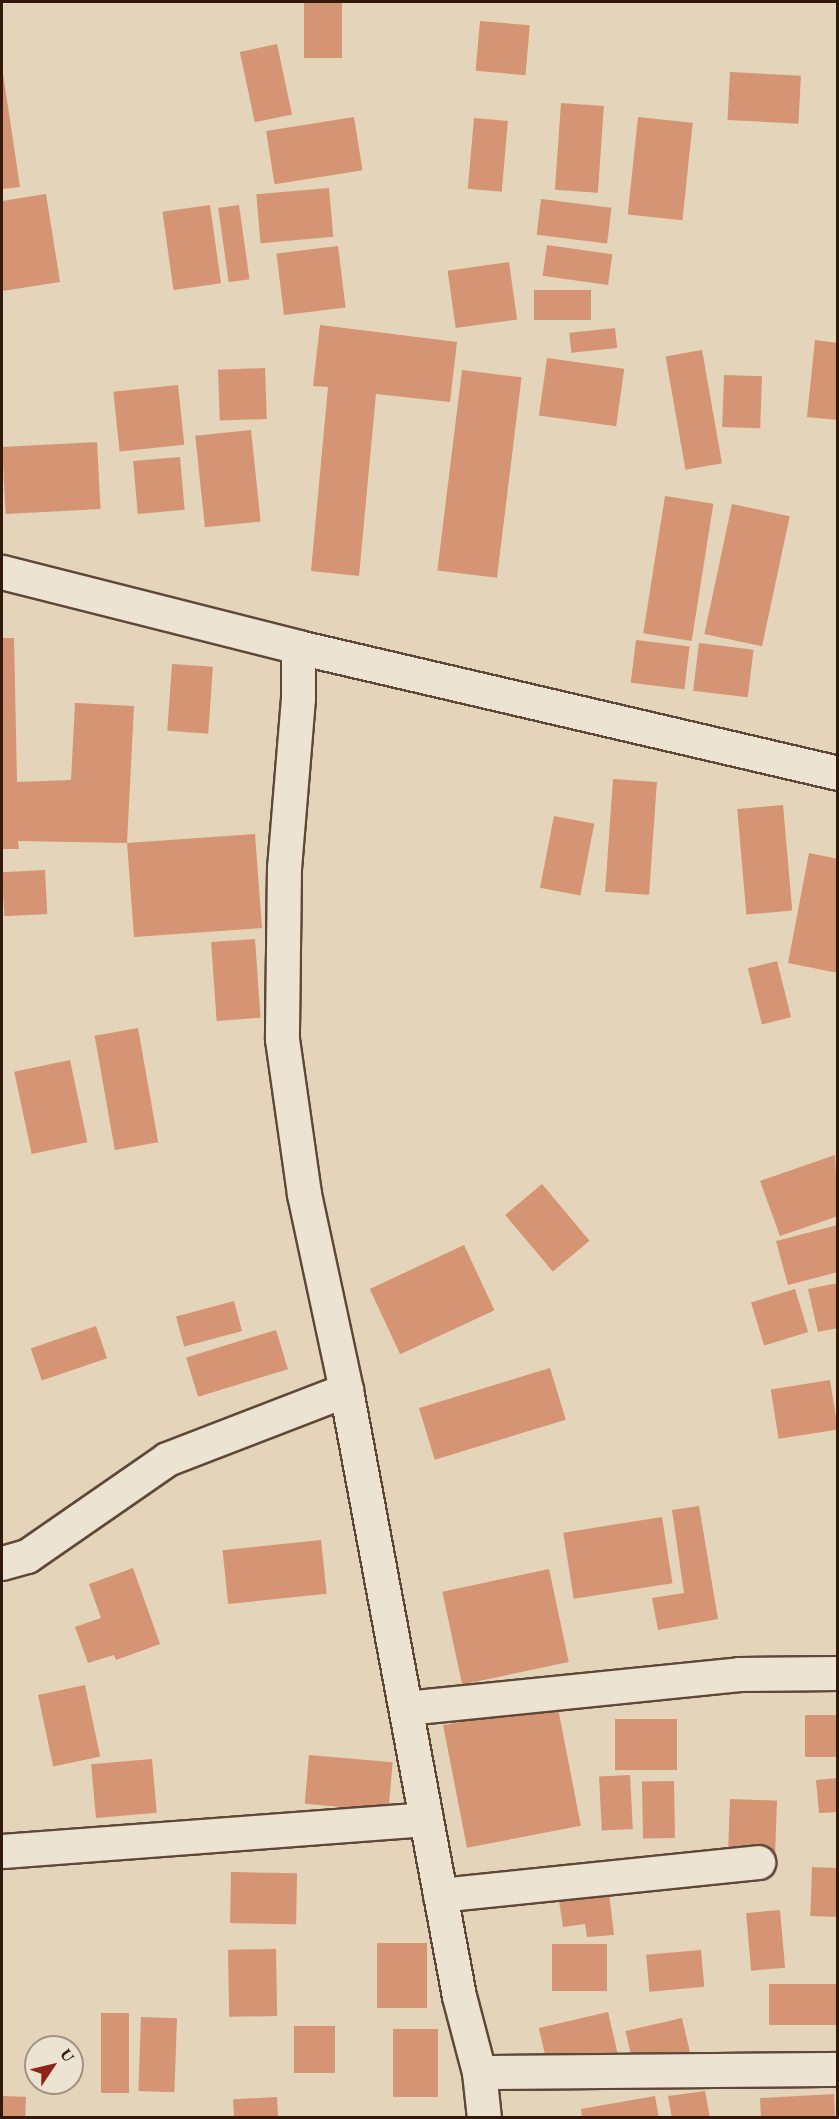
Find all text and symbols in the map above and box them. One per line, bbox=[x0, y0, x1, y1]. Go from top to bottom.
north arrow bbox=[24, 2035, 84, 2095]
text: U bbox=[55, 2045, 80, 2066]

